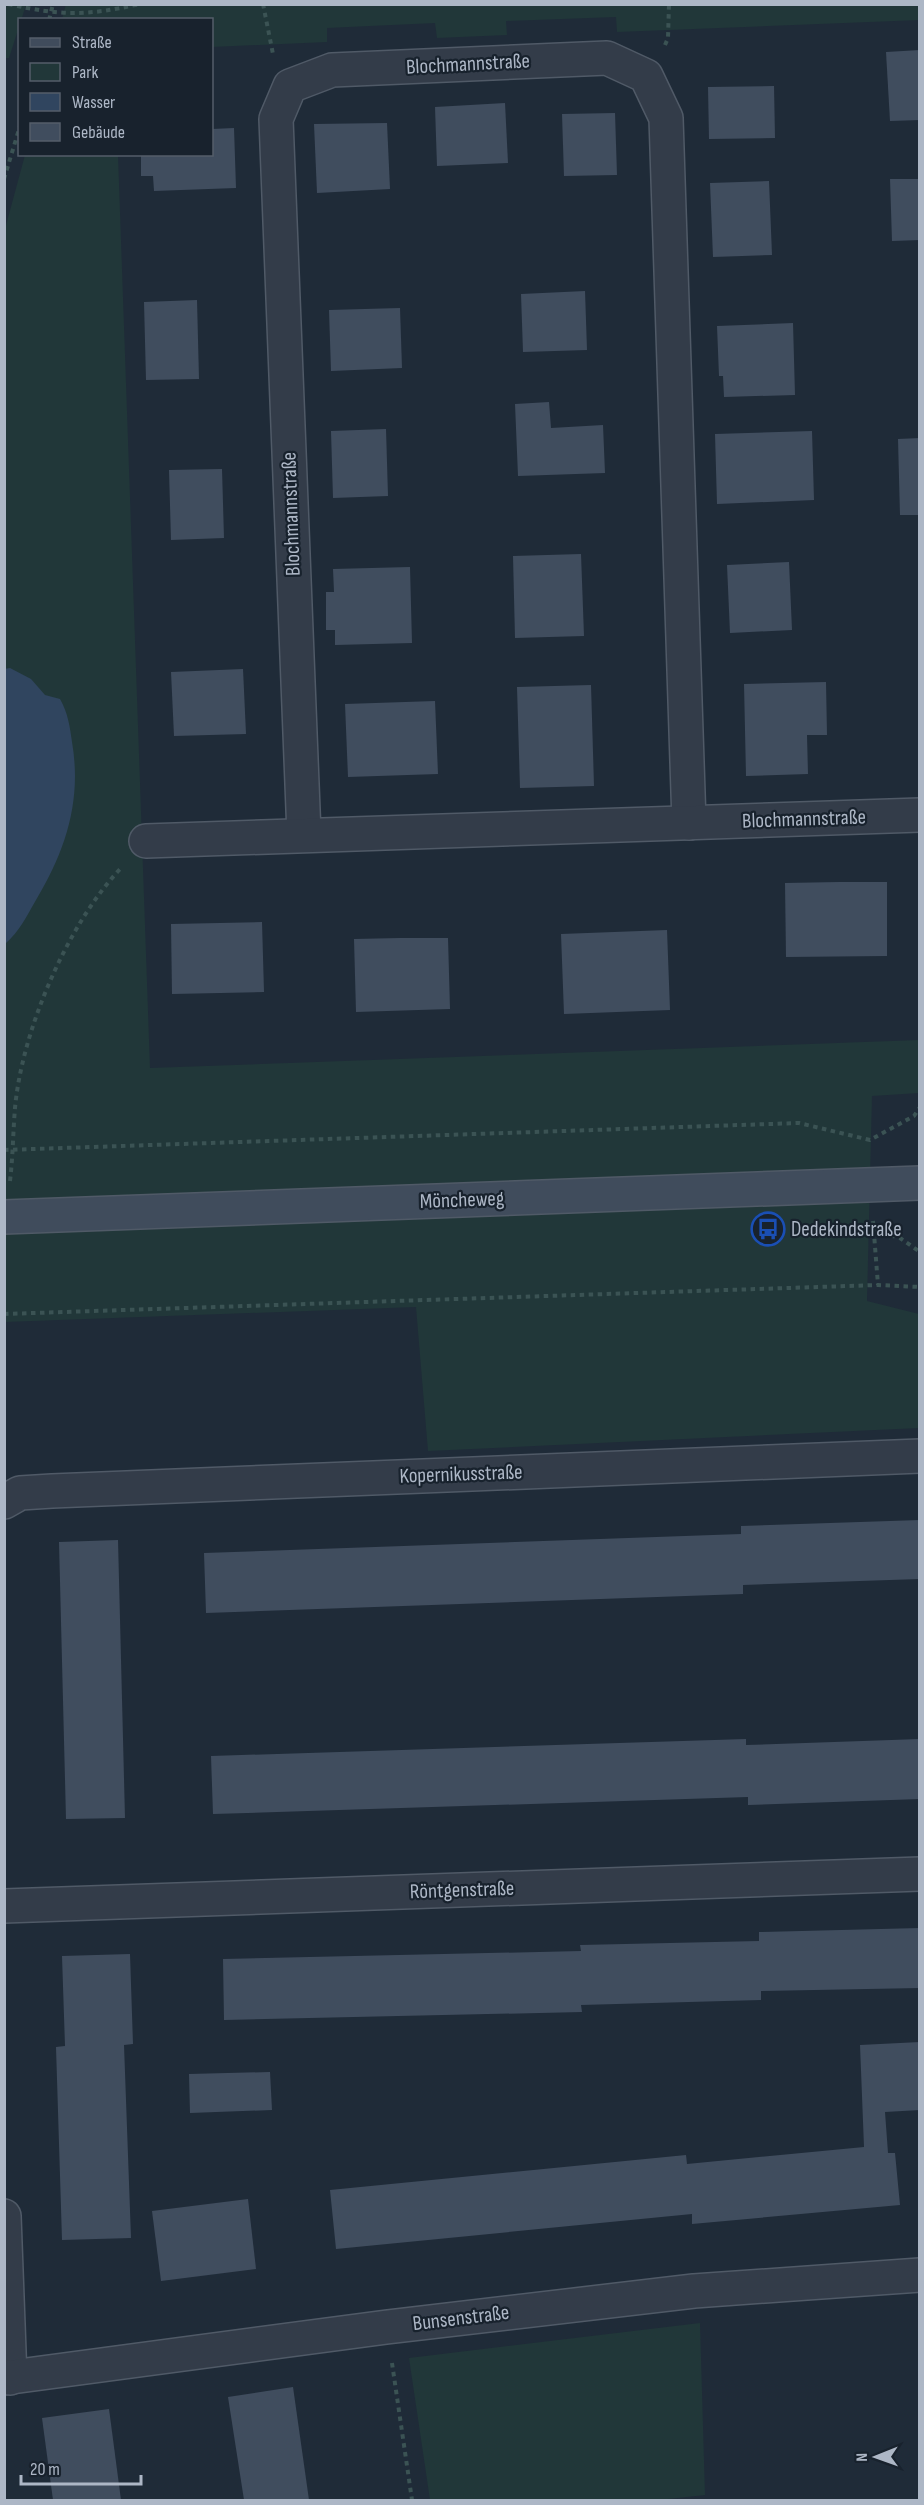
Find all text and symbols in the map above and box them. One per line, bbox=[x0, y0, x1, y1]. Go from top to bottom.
legend bbox=[18, 18, 213, 156]
text: Straße bbox=[72, 32, 112, 53]
street label: Blochmannstraße bbox=[405, 48, 531, 80]
text: Park bbox=[72, 62, 98, 83]
text: Wasser bbox=[72, 92, 115, 113]
text: Gebäude bbox=[72, 122, 125, 143]
street label: Blochmannstraße bbox=[276, 452, 306, 576]
street label: Blochmannstraße bbox=[742, 804, 866, 834]
street label: Möncheweg bbox=[419, 1186, 505, 1214]
bus stop icon: Dedekindstraße bbox=[750, 1211, 786, 1247]
place label: Dedekindstraße bbox=[791, 1217, 902, 1242]
street label: Kopernikusstraße bbox=[399, 1459, 523, 1489]
street label: Röntgenstraße bbox=[409, 1876, 515, 1904]
street label: Bunsenstraße bbox=[411, 2300, 511, 2336]
north arrow bbox=[846, 2427, 906, 2487]
scale bar bbox=[21, 2448, 141, 2486]
text: N bbox=[853, 2453, 872, 2462]
text: 20 m bbox=[30, 2459, 60, 2480]

